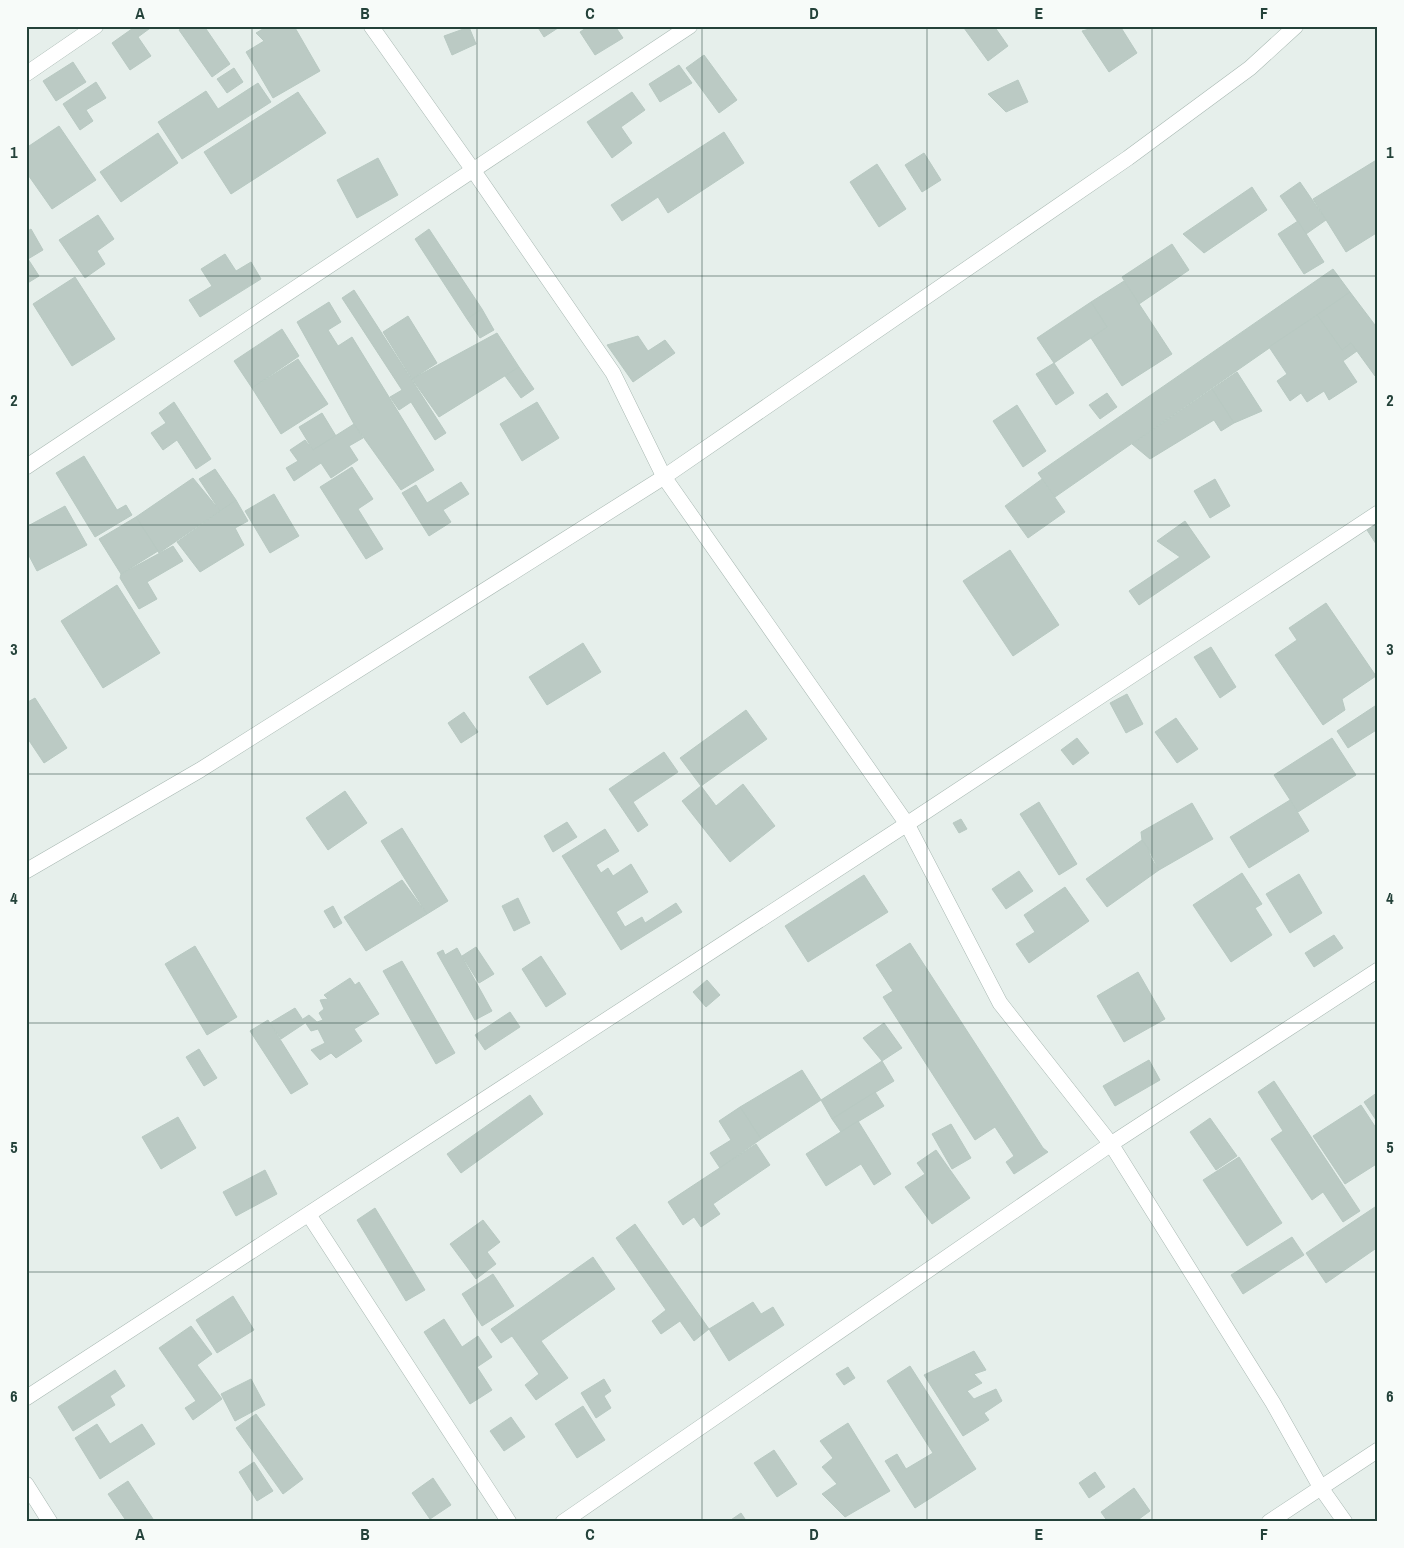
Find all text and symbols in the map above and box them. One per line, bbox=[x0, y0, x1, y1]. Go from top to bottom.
text: A bbox=[135, 2, 145, 24]
text: B bbox=[360, 2, 370, 24]
text: C bbox=[585, 2, 595, 24]
text: D bbox=[809, 2, 819, 24]
text: E bbox=[1035, 2, 1044, 24]
text: F bbox=[1260, 2, 1268, 24]
text: 1 bbox=[10, 141, 18, 163]
text: 1 bbox=[1386, 141, 1394, 163]
text: 2 bbox=[10, 389, 18, 411]
text: 2 bbox=[1386, 389, 1394, 411]
text: 3 bbox=[10, 638, 18, 660]
text: 3 bbox=[1386, 638, 1394, 660]
text: 4 bbox=[10, 887, 18, 909]
text: 4 bbox=[1386, 887, 1394, 909]
text: 5 bbox=[10, 1136, 18, 1158]
text: 5 bbox=[1386, 1136, 1394, 1158]
text: 6 bbox=[10, 1385, 18, 1407]
text: 6 bbox=[1386, 1385, 1394, 1407]
text: A bbox=[135, 1523, 145, 1545]
text: B bbox=[360, 1523, 370, 1545]
text: C bbox=[585, 1523, 595, 1545]
text: D bbox=[809, 1523, 819, 1545]
text: E bbox=[1035, 1523, 1044, 1545]
text: F bbox=[1260, 1523, 1268, 1545]

